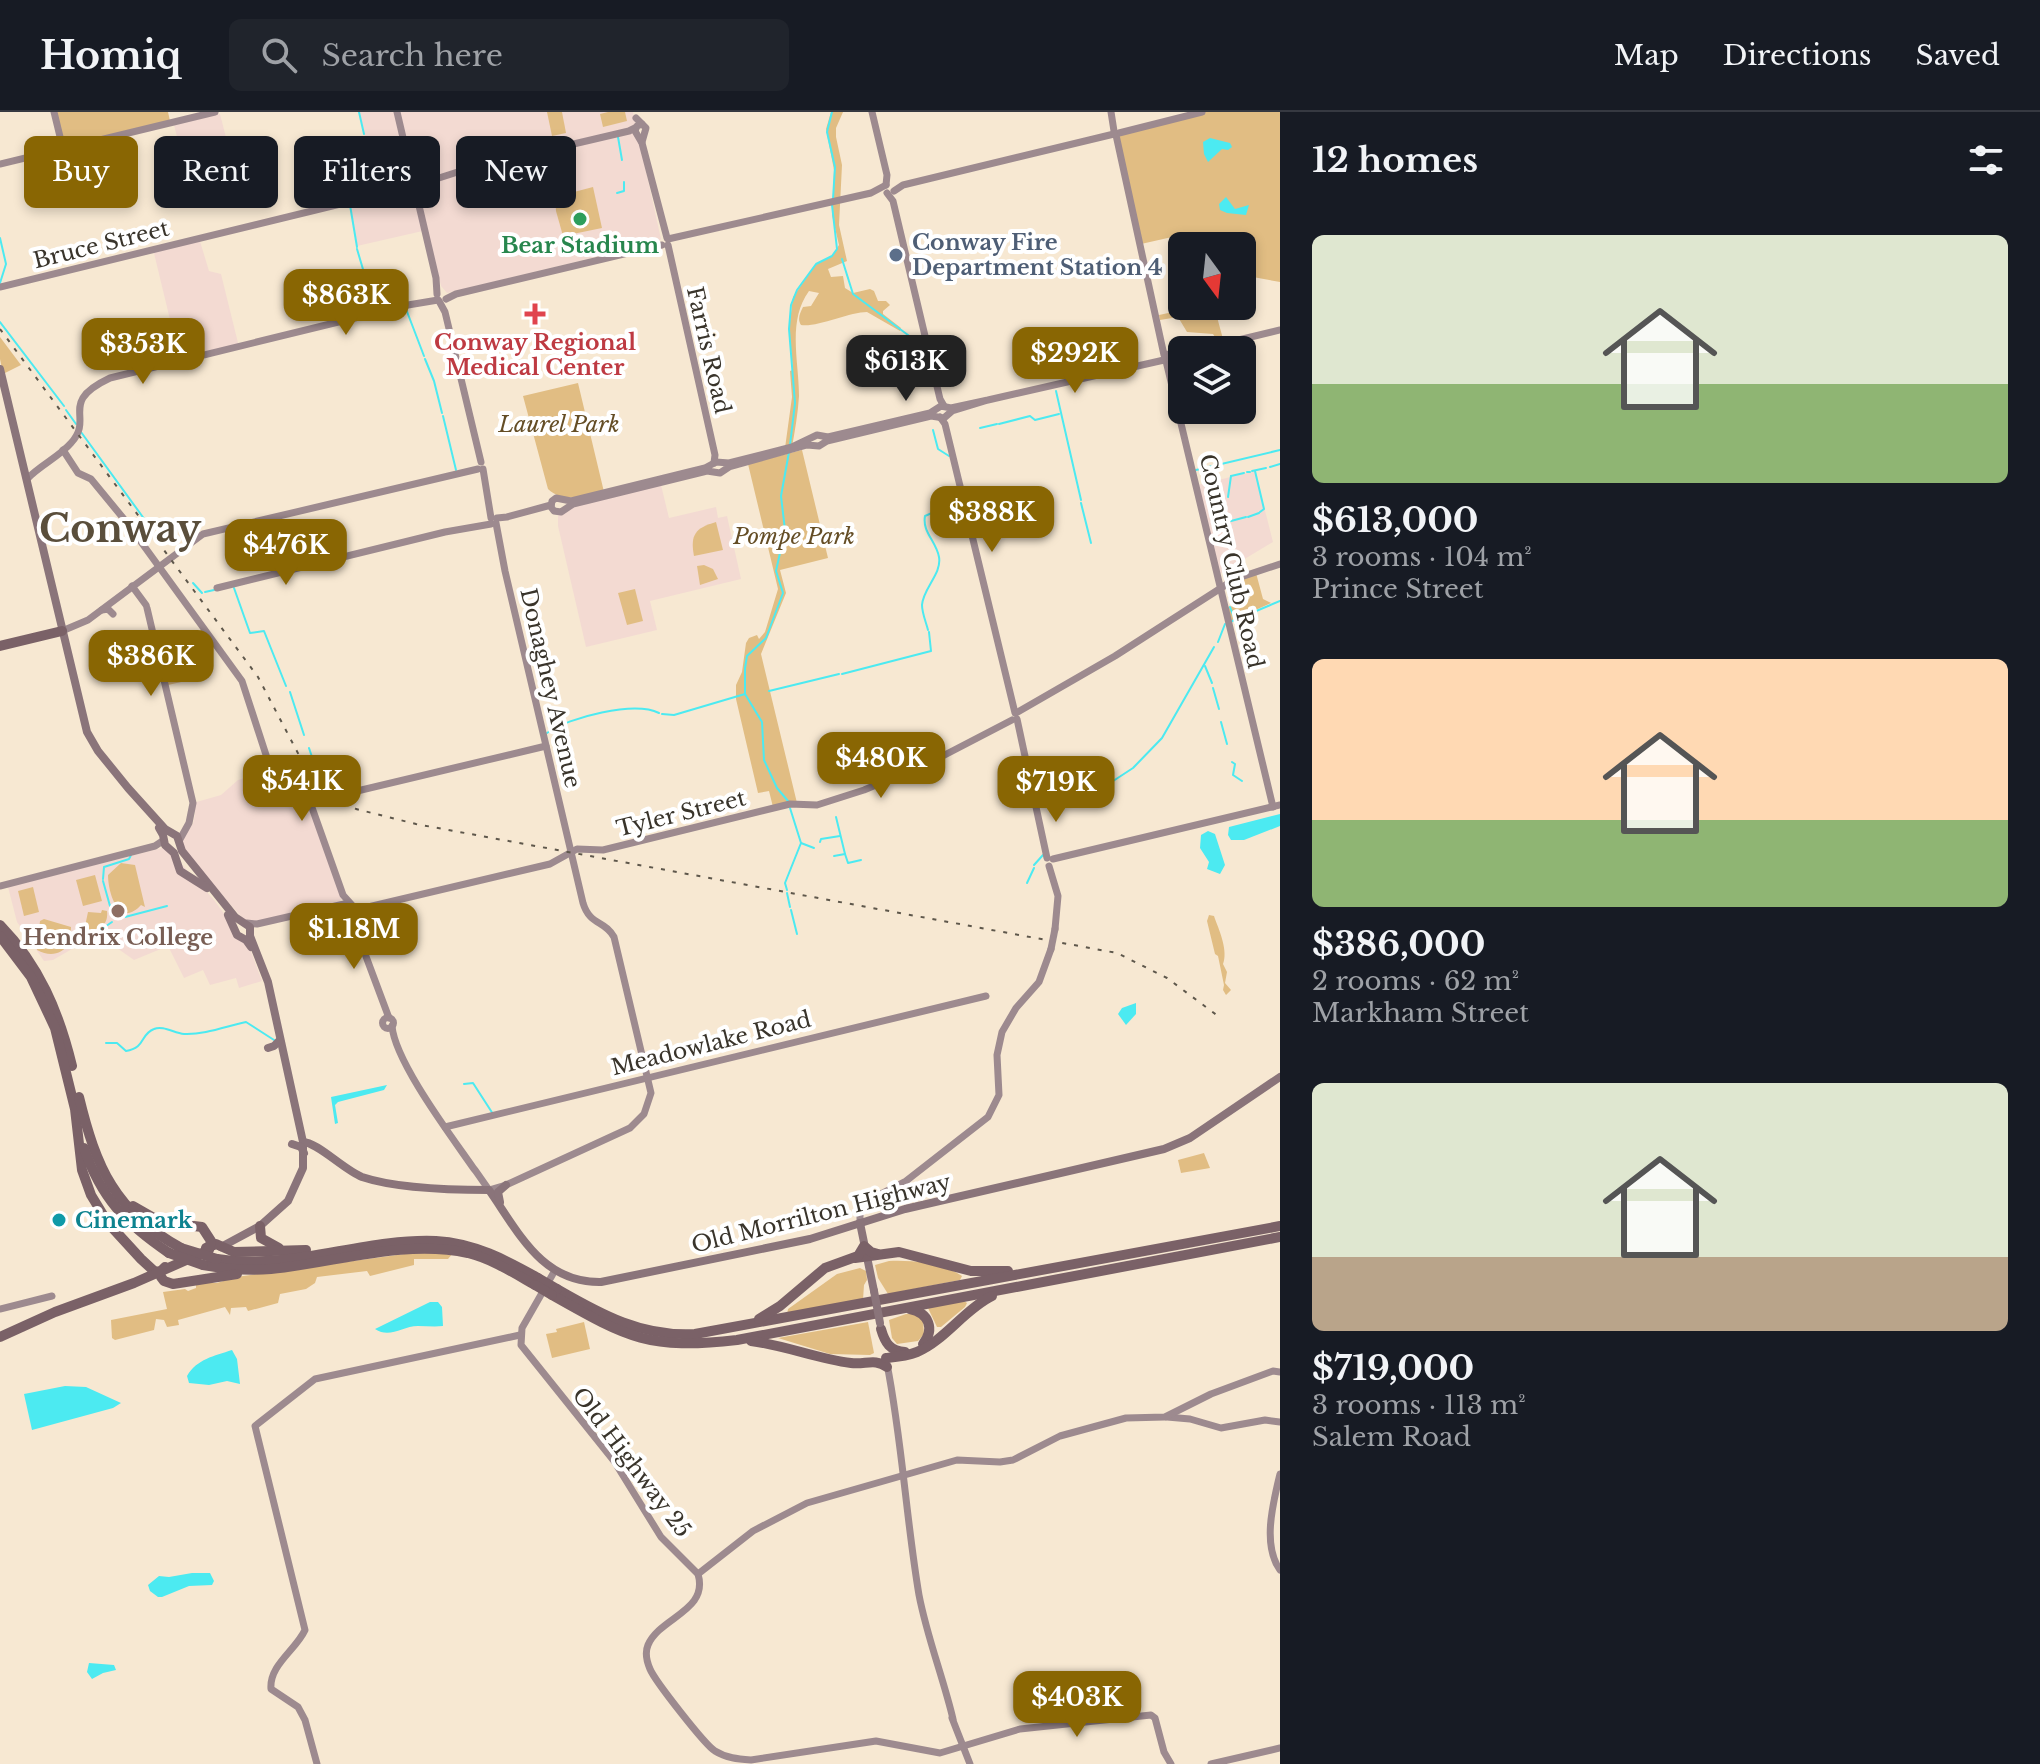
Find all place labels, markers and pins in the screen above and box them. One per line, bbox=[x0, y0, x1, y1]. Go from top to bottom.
marker: Bear Stadium bbox=[571, 210, 589, 228]
place label: Conway Fire Department Station 4 bbox=[912, 229, 1163, 281]
place label: Bear Stadium bbox=[501, 232, 659, 259]
marker: Conway Fire Department Station 4 bbox=[887, 246, 905, 264]
pin: $863K bbox=[290, 269, 402, 337]
marker: Conway Regional Medical Center bbox=[524, 303, 546, 325]
pin: $353K bbox=[87, 318, 199, 386]
pin: $292K bbox=[1019, 327, 1131, 395]
place label: Conway Regional Medical Center bbox=[434, 329, 636, 381]
pin: $613K bbox=[850, 335, 962, 403]
pin: $388K bbox=[936, 486, 1048, 554]
pin: $476K bbox=[230, 519, 342, 587]
pin: $386K bbox=[95, 630, 207, 698]
pin: $480K bbox=[825, 732, 937, 800]
pin: $541K bbox=[246, 755, 358, 823]
pin: $719K bbox=[1000, 756, 1112, 824]
marker: Hendrix College bbox=[109, 902, 127, 920]
pin: $1.18M bbox=[289, 903, 419, 971]
place label: Hendrix College bbox=[23, 924, 213, 951]
place label: Cinemark bbox=[75, 1207, 193, 1234]
marker: Cinemark bbox=[50, 1211, 68, 1229]
pin: $403K bbox=[1021, 1671, 1133, 1739]

